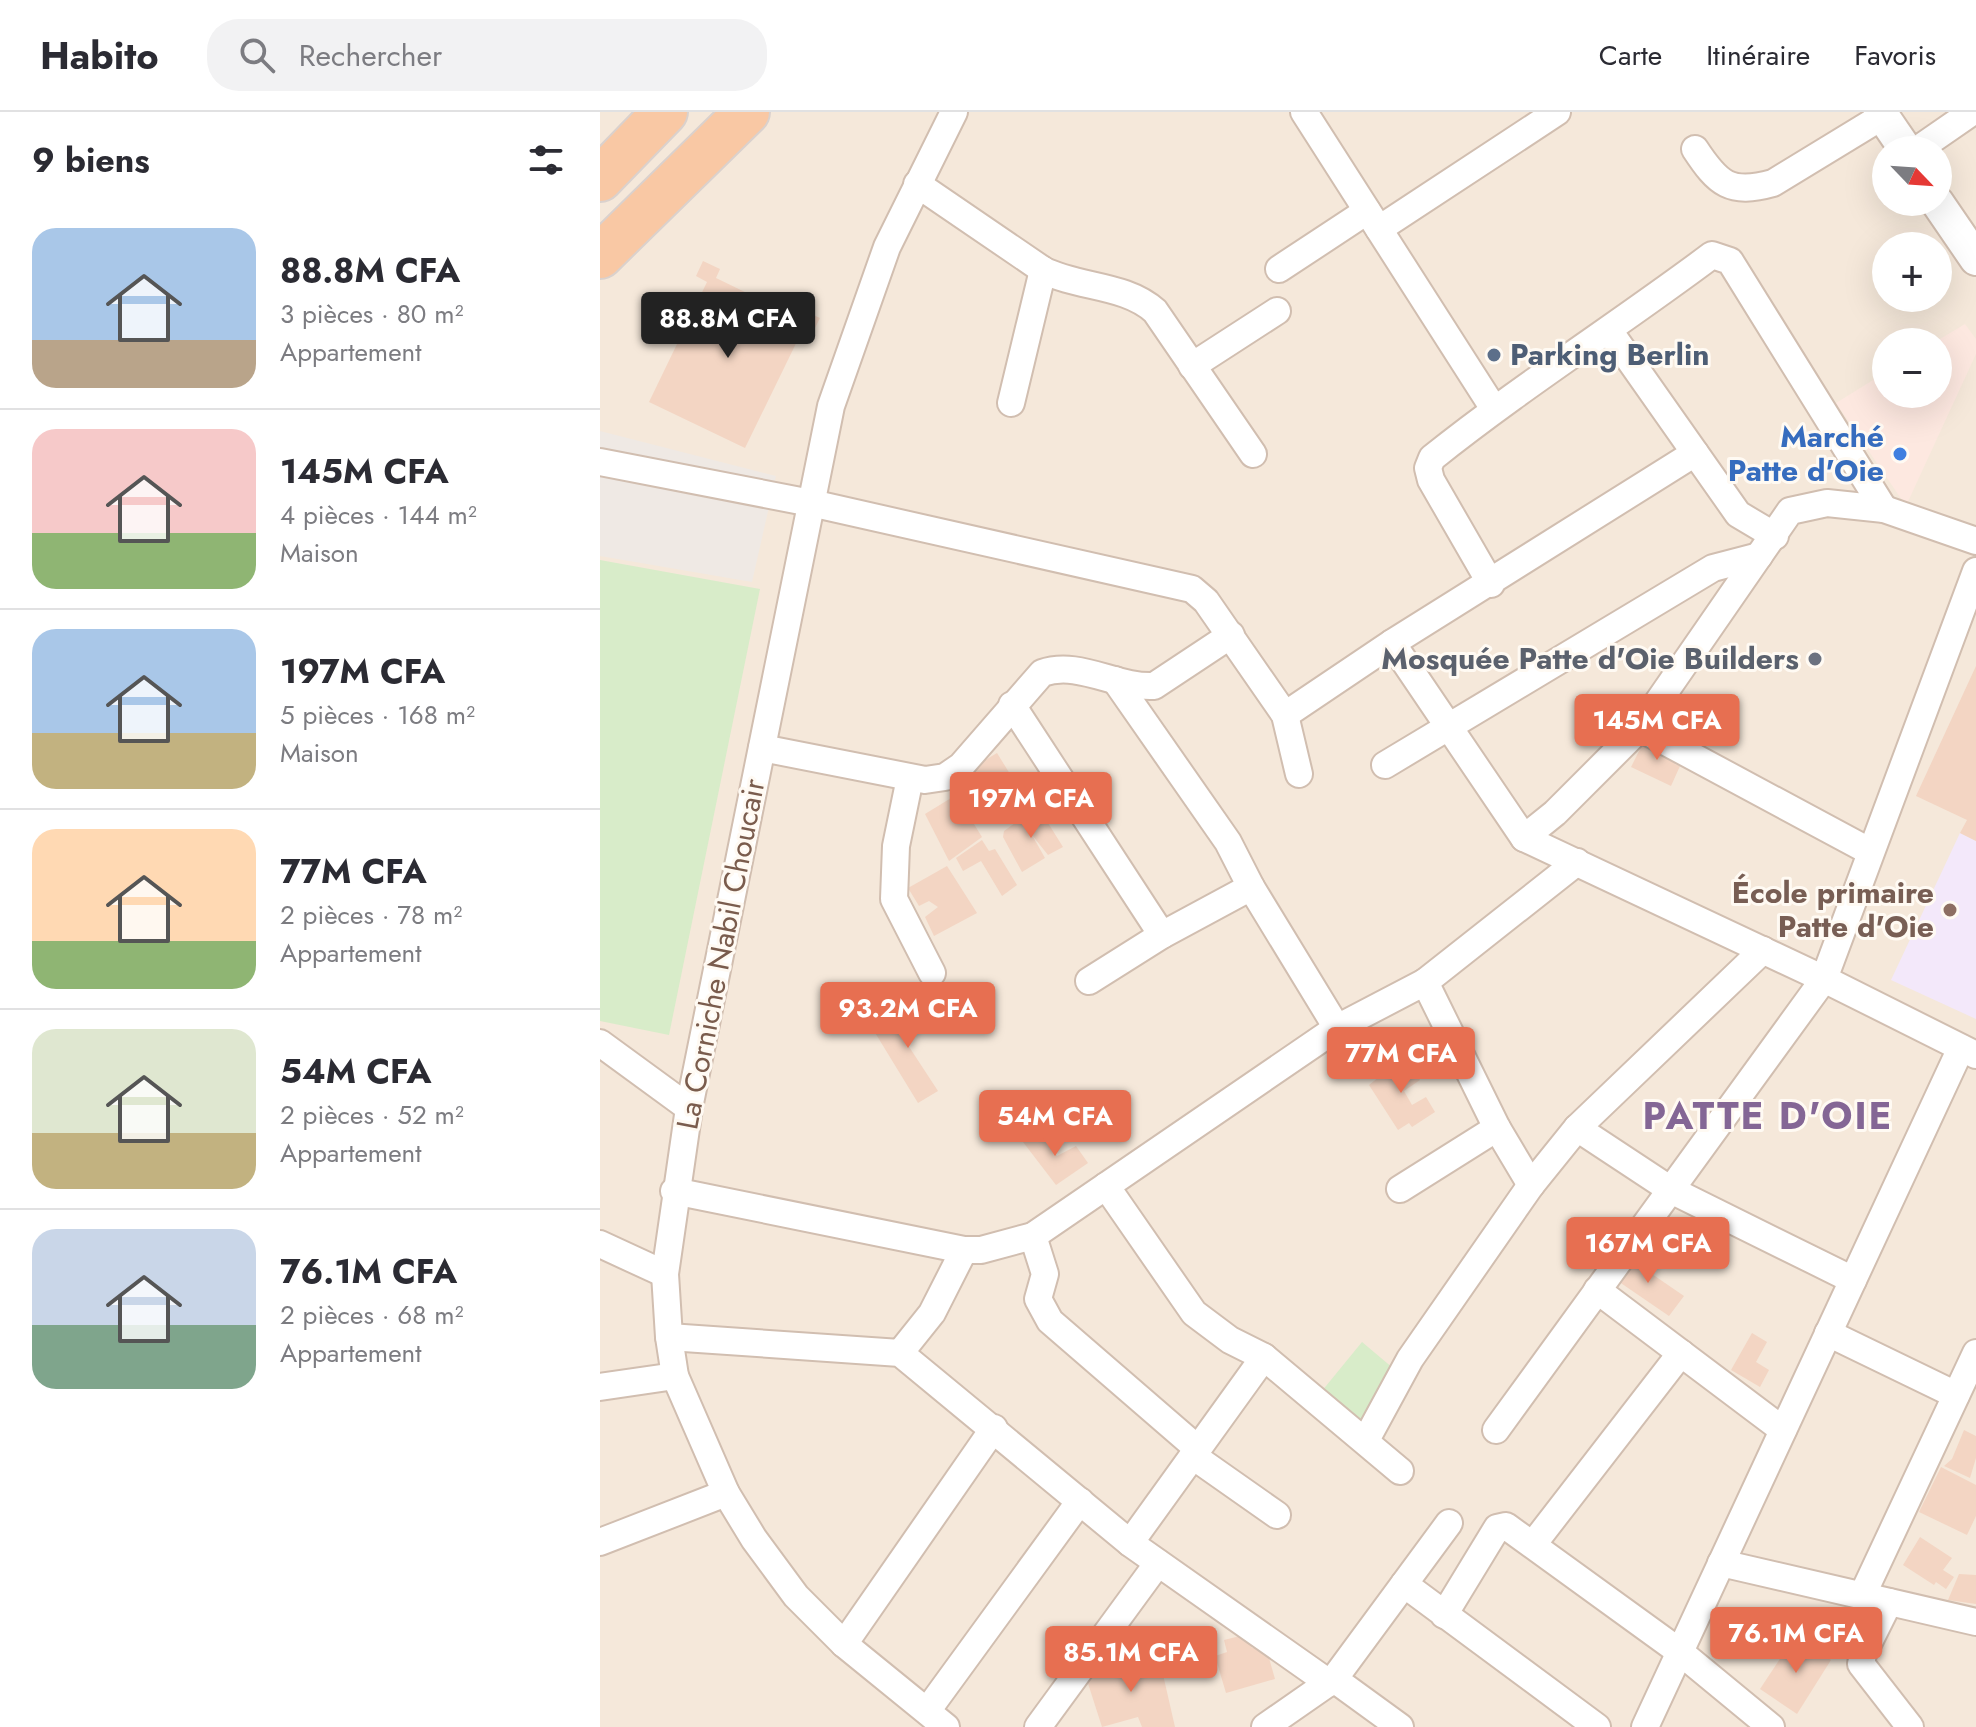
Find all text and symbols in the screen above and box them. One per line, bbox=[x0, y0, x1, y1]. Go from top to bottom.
search box bbox=[207, 19, 767, 91]
text: Habito bbox=[40, 28, 159, 83]
icon: search bbox=[235, 33, 279, 77]
text: Rechercher bbox=[299, 34, 442, 77]
text: Carte bbox=[1599, 35, 1662, 76]
text: Itinéraire bbox=[1706, 35, 1810, 76]
text: Favoris bbox=[1854, 35, 1936, 76]
text: 9 biens bbox=[32, 136, 150, 185]
north arrow bbox=[1872, 136, 1952, 216]
map controls bbox=[1872, 136, 1952, 408]
icon: filters bbox=[524, 138, 568, 182]
button: + bbox=[1872, 232, 1952, 312]
text: 88.8M CFA bbox=[280, 246, 460, 295]
icon: home bbox=[96, 260, 192, 356]
pin: 88.8M CFA bbox=[636, 292, 820, 360]
text: 3 pièces · 80 m² bbox=[280, 295, 464, 333]
text: 88.8M CFA bbox=[659, 299, 797, 337]
button: − bbox=[1872, 328, 1952, 408]
text: Appartement bbox=[280, 333, 421, 371]
place label: Parking Berlin bbox=[1510, 333, 1710, 376]
marker: Parking Berlin bbox=[1485, 346, 1503, 364]
place label: Marché Patte d'Oie bbox=[1728, 415, 1884, 492]
marker: Marché Patte d'Oie bbox=[1891, 445, 1909, 463]
text: 145M CFA bbox=[280, 447, 449, 496]
icon: home bbox=[96, 461, 192, 557]
text: 4 pièces · 144 m² bbox=[280, 496, 477, 534]
text: Maison bbox=[280, 534, 359, 572]
place label: Mosquée Patte d'Oie Builders bbox=[1381, 637, 1799, 680]
text: 197M CFA bbox=[280, 647, 445, 696]
marker: Mosquée Patte d'Oie Builders bbox=[1806, 650, 1824, 668]
icon: home bbox=[96, 661, 192, 757]
pin: 145M CFA bbox=[1574, 694, 1740, 762]
text: 5 pièces · 168 m² bbox=[280, 696, 475, 734]
text: 145M CFA bbox=[1592, 701, 1722, 739]
text: Maison bbox=[280, 734, 359, 772]
pin: 197M CFA bbox=[948, 772, 1114, 840]
street label: La Corniche Nabil Choucair bbox=[665, 774, 776, 1133]
text: 197M CFA bbox=[968, 779, 1094, 817]
text: 77M CFA bbox=[280, 847, 427, 896]
icon: home bbox=[96, 861, 192, 957]
place label: École primaire Patte d'Oie bbox=[1732, 871, 1934, 948]
text: 2 pièces · 78 m² bbox=[280, 896, 462, 934]
marker: École primaire Patte d'Oie bbox=[1941, 901, 1959, 919]
text: Appartement bbox=[280, 934, 421, 972]
pin: 93.2M CFA bbox=[816, 982, 1000, 1050]
text: 93.2M CFA bbox=[838, 989, 978, 1027]
pin: 77M CFA bbox=[1327, 1027, 1475, 1095]
text: 77M CFA bbox=[1345, 1034, 1457, 1072]
text: 54M CFA bbox=[280, 1047, 431, 1096]
icon: home bbox=[96, 1061, 192, 1157]
district label: PATTE D'OIE bbox=[1642, 1088, 1894, 1143]
pin: 54M CFA bbox=[981, 1090, 1129, 1158]
text: 2 pièces · 52 m² bbox=[280, 1096, 464, 1134]
text: 54M CFA bbox=[997, 1097, 1113, 1135]
text: Appartement bbox=[280, 1134, 421, 1172]
pin: 167M CFA bbox=[1565, 1217, 1731, 1285]
text: 167M CFA bbox=[1584, 1224, 1712, 1262]
text: 76.1M CFA bbox=[280, 1247, 457, 1296]
icon: home bbox=[96, 1261, 192, 1357]
text: 2 pièces · 68 m² bbox=[280, 1296, 464, 1334]
text: Appartement bbox=[280, 1334, 421, 1372]
pin: 76.1M CFA bbox=[1704, 1607, 1888, 1675]
text: 76.1M CFA bbox=[1728, 1614, 1864, 1652]
pin: 85.1M CFA bbox=[1039, 1626, 1223, 1694]
text: 85.1M CFA bbox=[1063, 1633, 1199, 1671]

